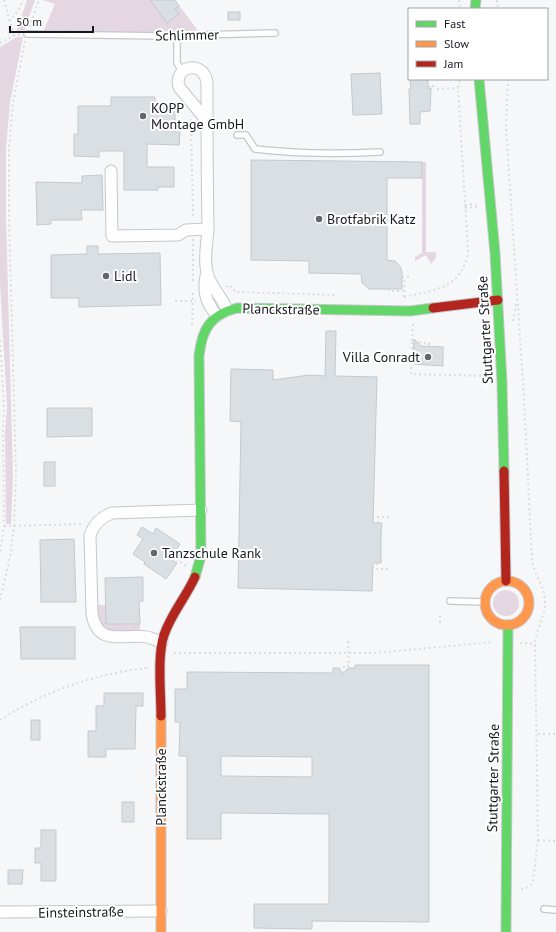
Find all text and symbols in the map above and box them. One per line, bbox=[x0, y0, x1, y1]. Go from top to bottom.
scale bar bbox=[10, 8, 93, 34]
legend bbox=[408, 8, 548, 80]
text: 50 m bbox=[16, 14, 42, 29]
text: Fast bbox=[444, 16, 465, 31]
street label: Schlimmer bbox=[155, 25, 219, 45]
text: Slow bbox=[444, 36, 469, 51]
text: Jam bbox=[443, 56, 463, 71]
place label: KOPP Montage GmbH bbox=[151, 99, 244, 133]
marker: KOPP Montage GmbH bbox=[138, 111, 148, 121]
place label: Brotfabrik Katz bbox=[327, 210, 416, 228]
marker: Brotfabrik Katz bbox=[314, 214, 324, 224]
place label: Lidl bbox=[114, 267, 137, 285]
marker: Lidl bbox=[101, 271, 111, 281]
street label: Stuttgarter Straße bbox=[473, 276, 497, 384]
street label: Planckstraße bbox=[242, 299, 320, 319]
place label: Villa Conradt bbox=[342, 348, 420, 366]
marker: Villa Conradt bbox=[423, 352, 433, 362]
place label: Tanzschule Rank bbox=[162, 544, 261, 562]
marker: Tanzschule Rank bbox=[149, 548, 159, 558]
street label: Stuttgarter Straße bbox=[483, 724, 503, 832]
street label: Planckstraße bbox=[152, 748, 170, 826]
street label: Einsteinstraße bbox=[38, 902, 124, 922]

